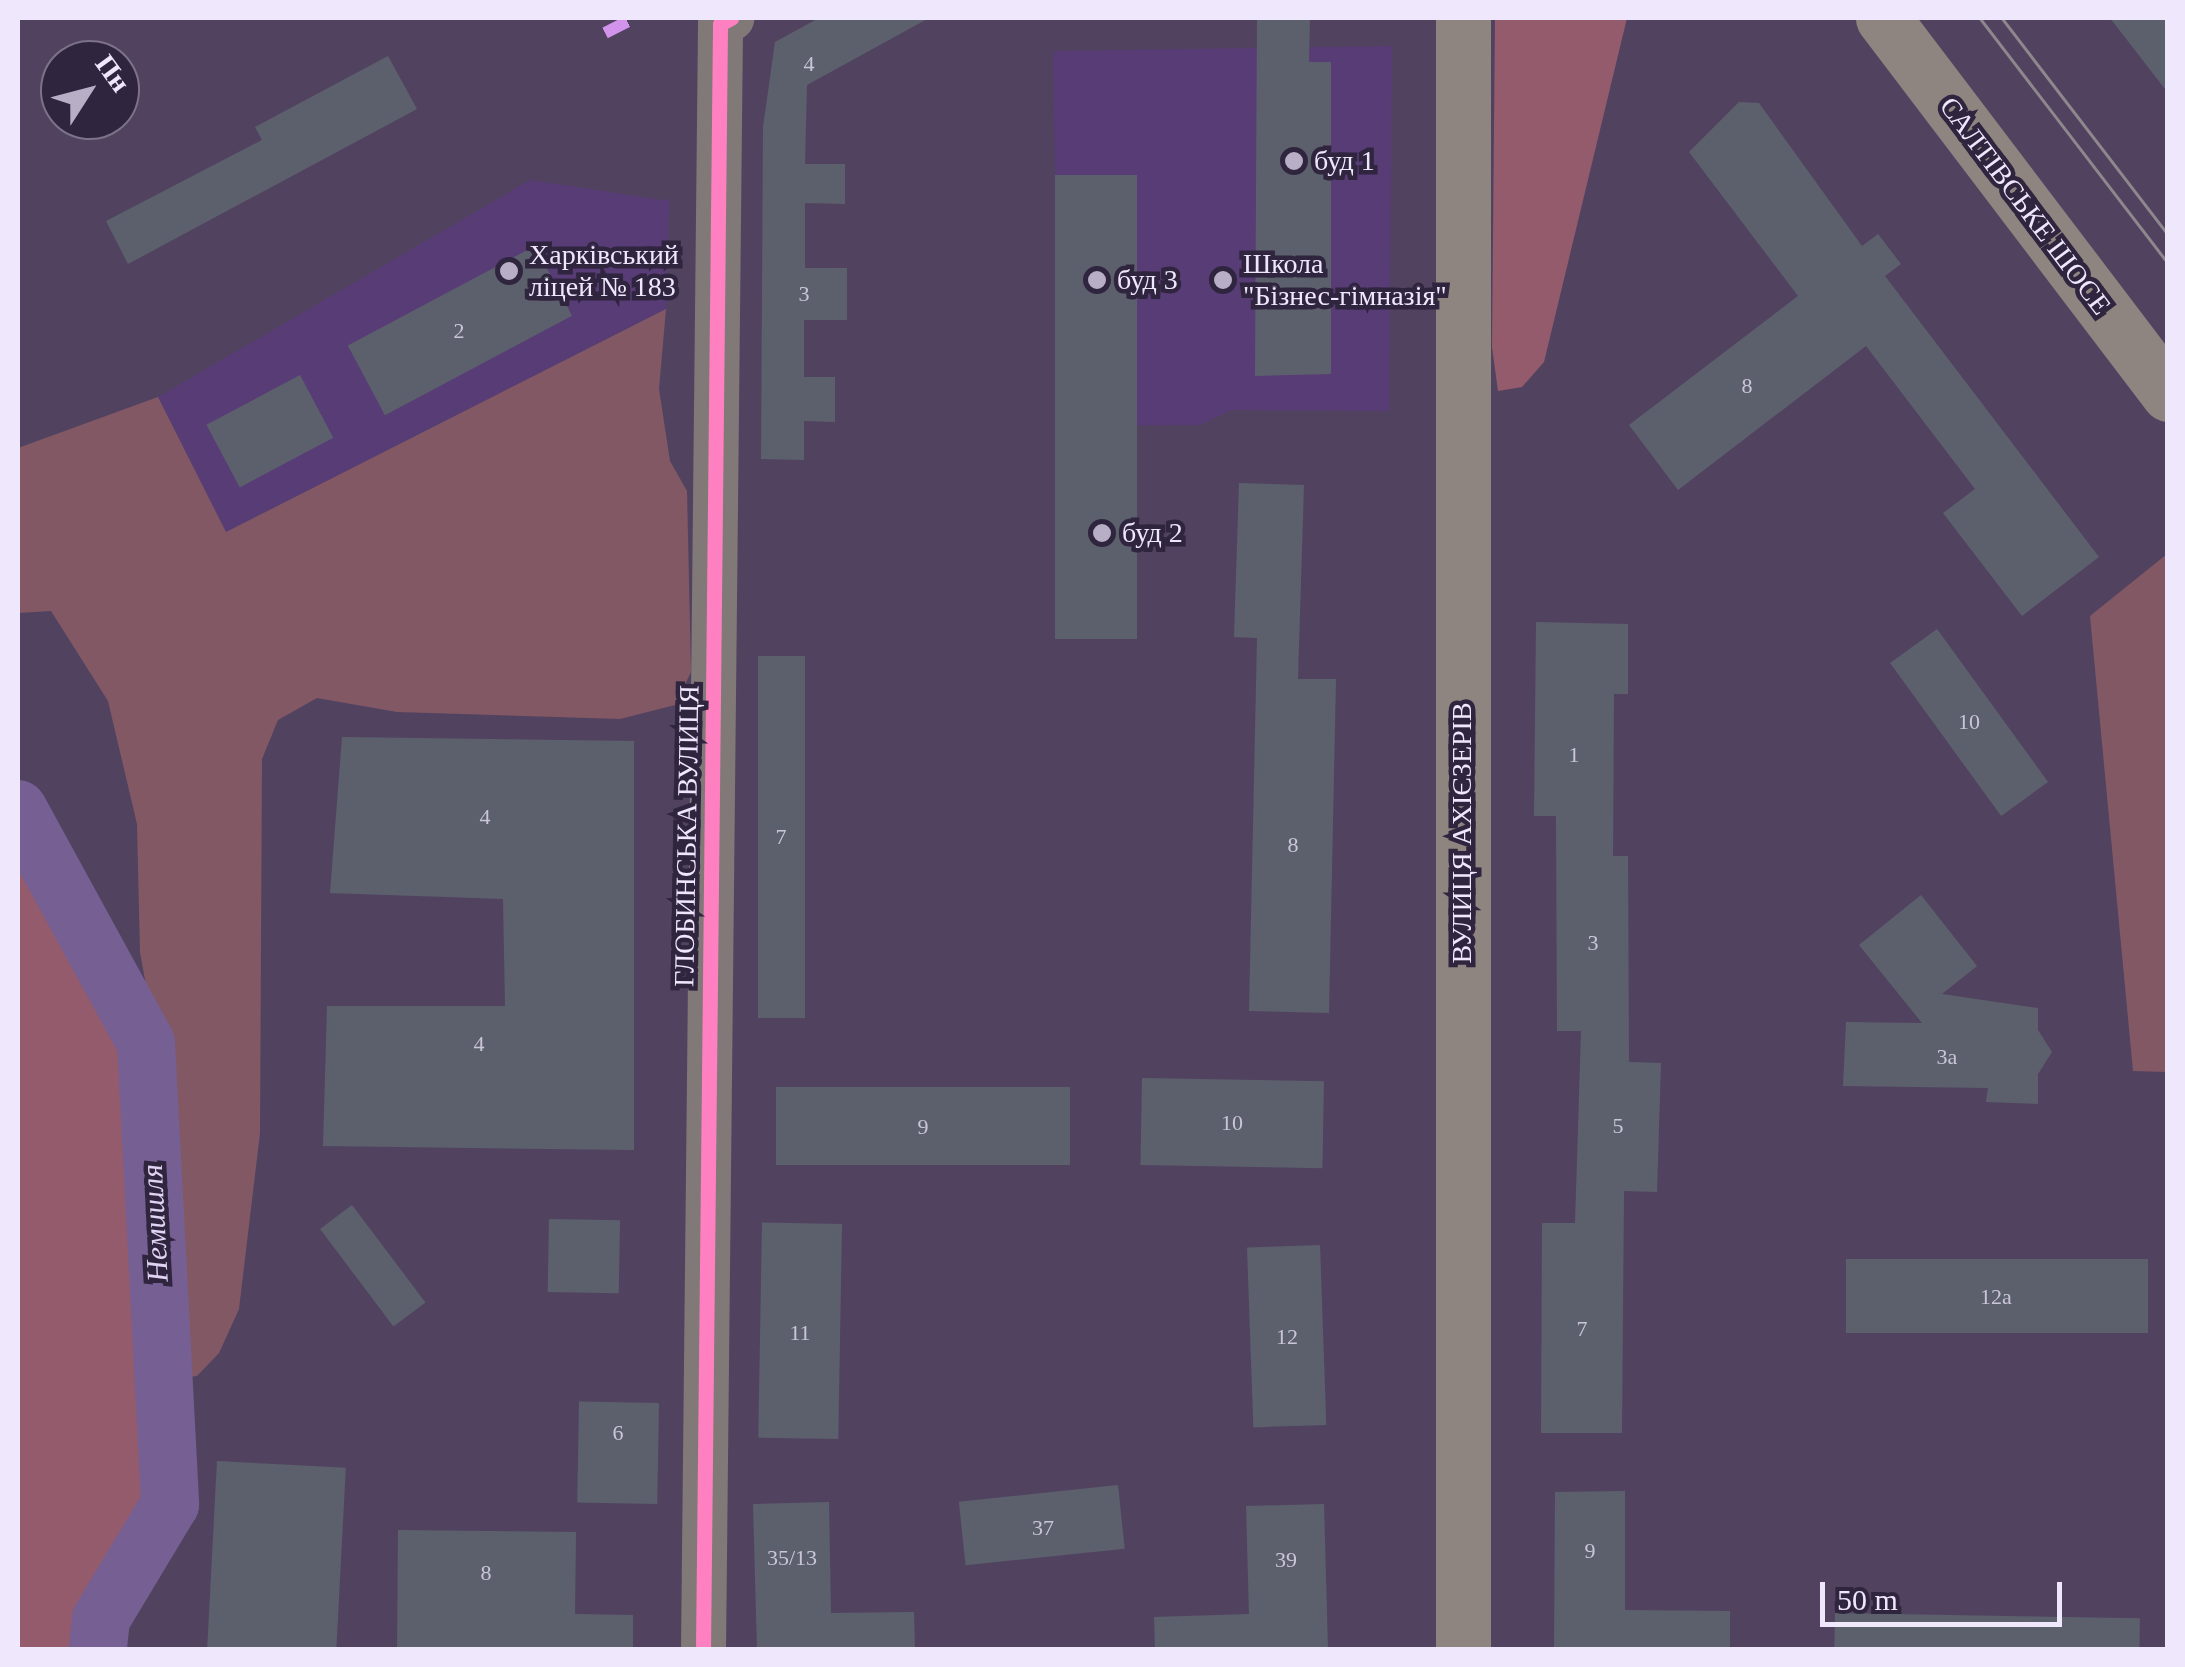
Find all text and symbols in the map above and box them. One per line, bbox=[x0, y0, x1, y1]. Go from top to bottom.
north arrow bbox=[40, 40, 140, 140]
text: Пн bbox=[89, 49, 137, 98]
house number: 4 bbox=[804, 51, 814, 77]
street label: САЛТІВСЬКЕ ШОСЕ bbox=[1932, 91, 2118, 321]
place label: буд 1 bbox=[1314, 144, 1375, 178]
marker: буд 1 bbox=[1283, 150, 1305, 172]
place label: Харківський ліцей № 183 bbox=[529, 238, 679, 304]
place label: Школа "Бізнес-гімназія" bbox=[1243, 247, 1447, 313]
marker: Харківський ліцей № 183 bbox=[498, 260, 520, 282]
place label: буд 3 bbox=[1117, 263, 1178, 297]
marker: буд 3 bbox=[1086, 269, 1108, 291]
marker: Школа "Бізнес-гімназія" bbox=[1212, 269, 1234, 291]
house number: 3 bbox=[799, 281, 810, 307]
house number: 2 bbox=[454, 318, 464, 344]
house number: 8 bbox=[1741, 373, 1752, 399]
place label: буд 2 bbox=[1122, 516, 1183, 550]
marker: буд 2 bbox=[1091, 522, 1113, 544]
street label: ГЛОБИНСЬКА ВУЛИЦЯ bbox=[668, 685, 706, 987]
street label: ВУЛИЦЯ АХІЄЗЕРІВ bbox=[1445, 702, 1479, 964]
house number: 10 bbox=[1958, 709, 1980, 735]
house number: 1 bbox=[1568, 742, 1580, 768]
house number: 4 bbox=[480, 804, 490, 830]
house number: 7 bbox=[776, 824, 786, 850]
house number: 8 bbox=[1288, 832, 1299, 858]
house number: 3 bbox=[1588, 930, 1599, 956]
house number: 4 bbox=[474, 1031, 484, 1057]
house number: 3а bbox=[1937, 1044, 1957, 1070]
house number: 10 bbox=[1221, 1110, 1243, 1136]
house number: 5 bbox=[1612, 1113, 1624, 1139]
house number: 9 bbox=[918, 1114, 928, 1140]
water label: Немишля bbox=[134, 1163, 176, 1283]
house number: 12а bbox=[1980, 1284, 2012, 1310]
house number: 7 bbox=[1576, 1316, 1588, 1342]
house number: 11 bbox=[789, 1320, 811, 1346]
house number: 12 bbox=[1276, 1324, 1298, 1350]
house number: 6 bbox=[612, 1420, 624, 1446]
house number: 37 bbox=[1032, 1515, 1054, 1541]
house number: 9 bbox=[1584, 1538, 1596, 1564]
house number: 35/13 bbox=[767, 1545, 817, 1571]
house number: 39 bbox=[1275, 1547, 1297, 1573]
house number: 8 bbox=[481, 1560, 492, 1586]
scale bar bbox=[1825, 1562, 2068, 1624]
text: 50 m bbox=[1837, 1583, 1898, 1616]

